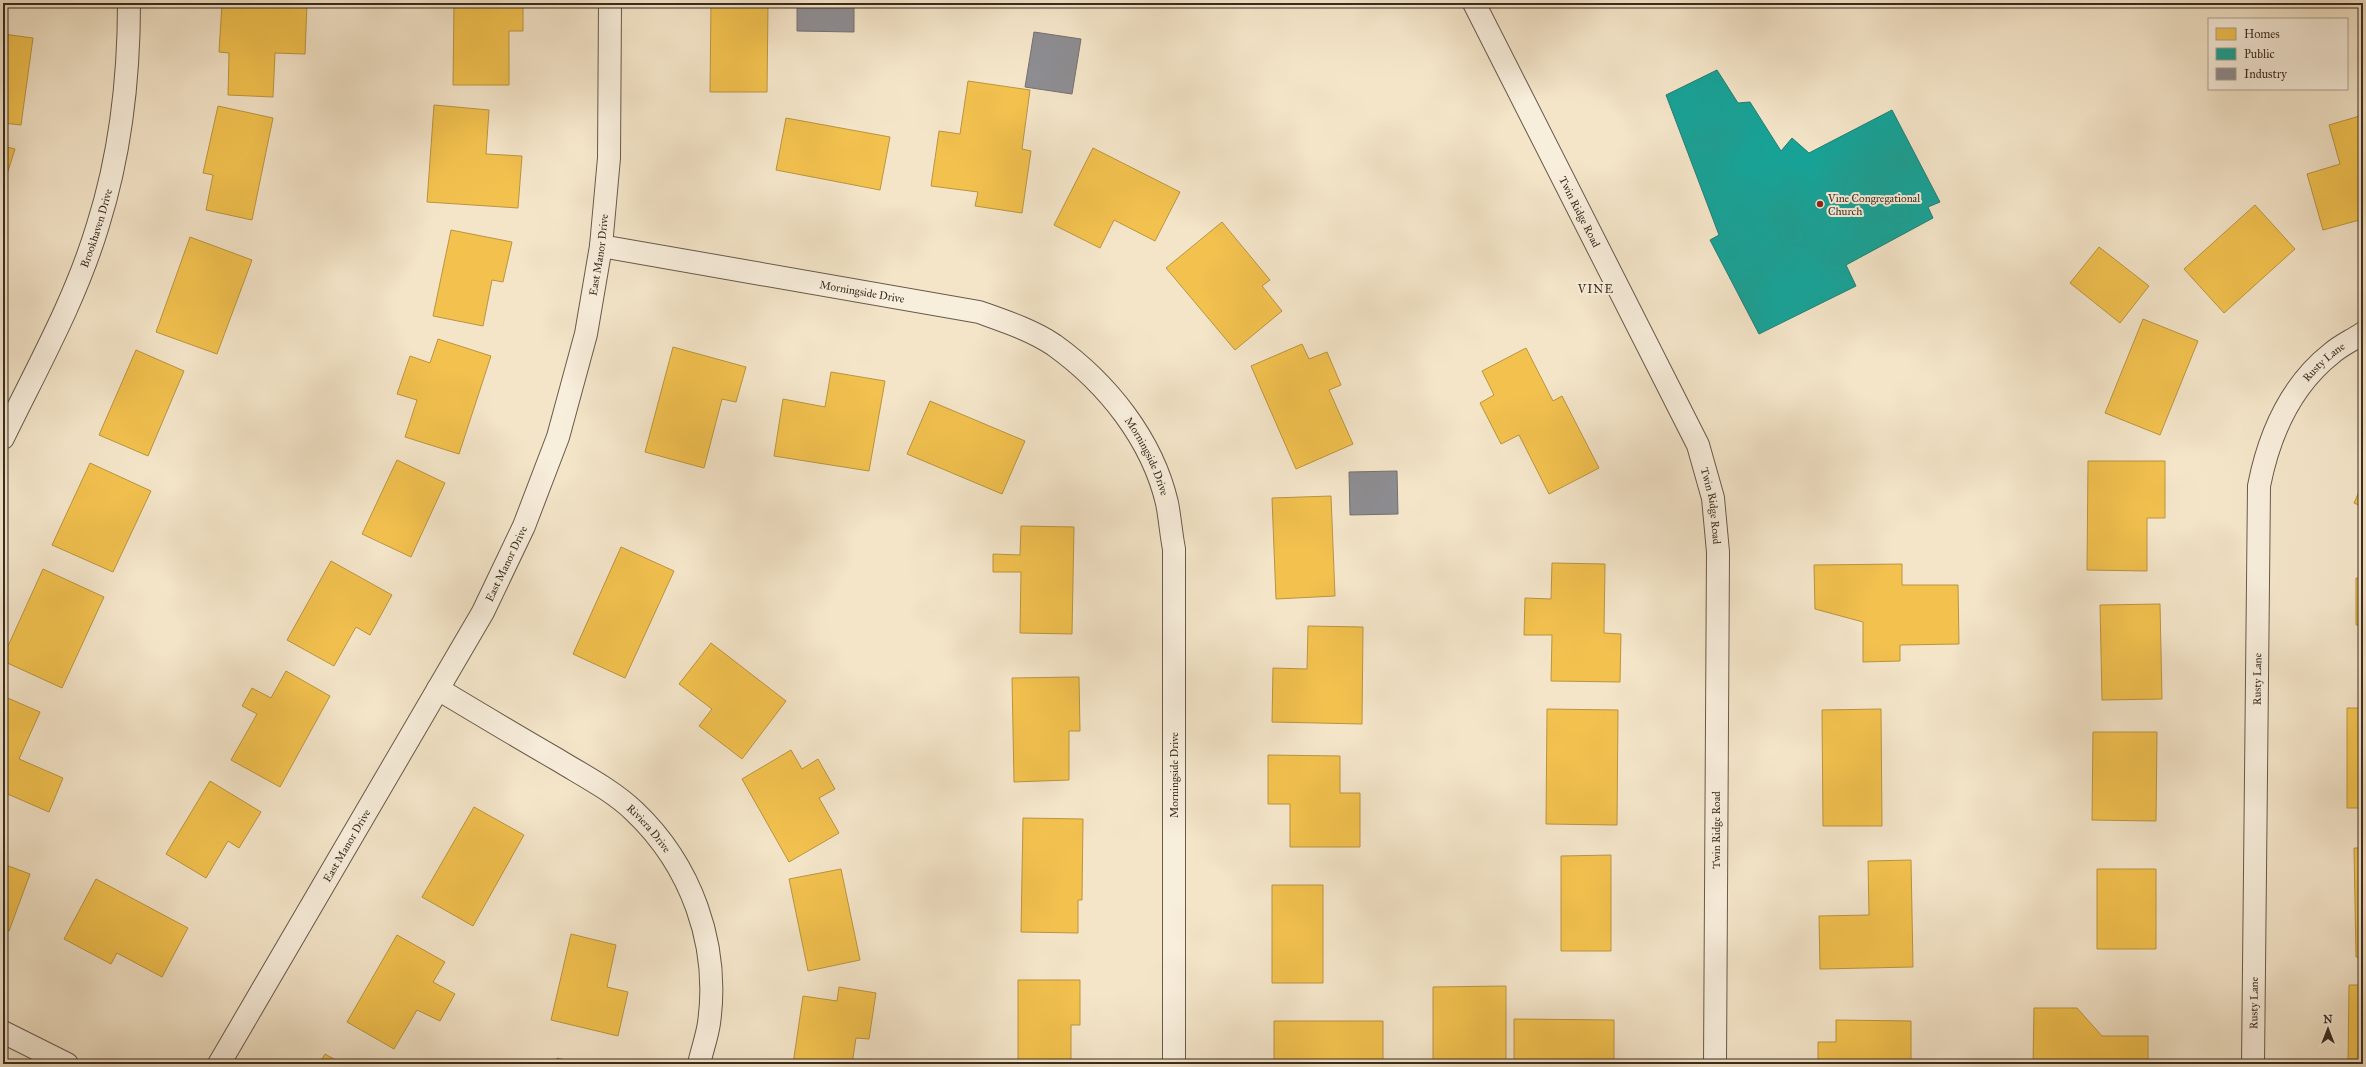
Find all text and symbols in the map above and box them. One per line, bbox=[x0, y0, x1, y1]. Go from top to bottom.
legend bbox=[2208, 18, 2348, 90]
text: Homes bbox=[2244, 27, 2280, 41]
text: Public bbox=[2244, 47, 2275, 61]
text: Industry bbox=[2244, 67, 2287, 81]
street label: Twin Ridge Road bbox=[1556, 174, 1603, 250]
street label: Brookhaven Drive bbox=[78, 187, 115, 269]
place label: Vine Congregational Church bbox=[1827, 192, 1920, 218]
marker: Vine Congregational Church bbox=[1815, 199, 1825, 209]
street label: East Manor Drive bbox=[586, 213, 610, 297]
street label: Morningside Drive bbox=[819, 278, 906, 305]
district label: VINE bbox=[1577, 282, 1614, 296]
street label: Rusty Lane bbox=[2300, 339, 2347, 384]
street label: Morningside Drive bbox=[1122, 414, 1171, 497]
street label: Twin Ridge Road bbox=[1698, 466, 1724, 545]
street label: East Manor Drive bbox=[482, 523, 530, 604]
street label: Rusty Lane bbox=[2250, 652, 2264, 705]
street label: Morningside Drive bbox=[1168, 732, 1181, 818]
street label: Twin Ridge Road bbox=[1710, 791, 1723, 869]
street label: Riviera Drive bbox=[624, 801, 674, 855]
street label: East Manor Drive bbox=[320, 806, 373, 884]
street label: Rusty Lane bbox=[2247, 976, 2260, 1029]
north arrow bbox=[2308, 1009, 2348, 1049]
text: N bbox=[2323, 1013, 2333, 1026]

